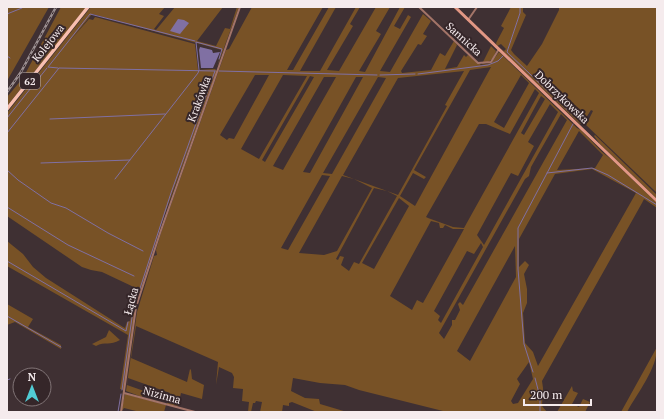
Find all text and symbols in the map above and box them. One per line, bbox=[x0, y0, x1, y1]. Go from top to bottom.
street label: Sannicka bbox=[443, 19, 485, 59]
street label: Kolejowa bbox=[29, 21, 67, 65]
street label: Dobrzykowska bbox=[532, 68, 592, 127]
road number: 62 bbox=[20, 73, 40, 89]
street label: Krakówka bbox=[184, 74, 214, 124]
street label: Łącka bbox=[121, 285, 141, 316]
north arrow bbox=[12, 367, 52, 407]
text: N bbox=[28, 370, 37, 384]
scale bar bbox=[524, 381, 591, 407]
street label: Nizinna bbox=[142, 383, 183, 407]
text: 200 m bbox=[530, 387, 563, 402]

